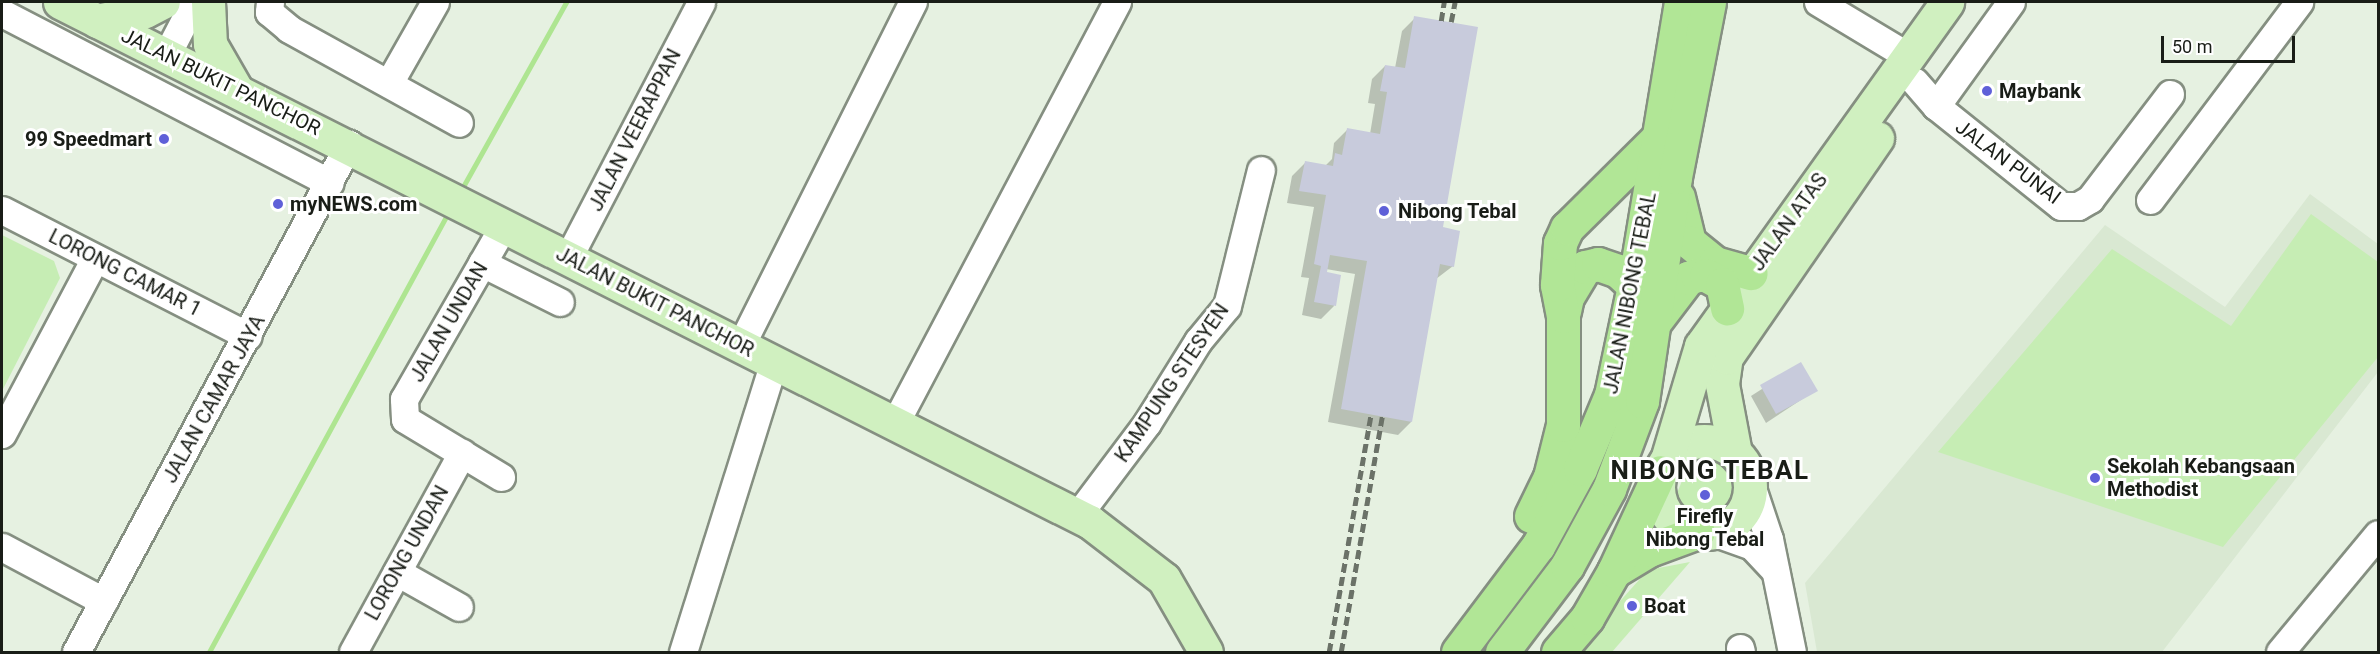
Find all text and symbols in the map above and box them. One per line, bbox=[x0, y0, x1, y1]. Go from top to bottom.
street label: JALAN BUKIT PANCHOR bbox=[117, 23, 325, 141]
scale bar bbox=[2164, 24, 2298, 62]
text: 50 m bbox=[2172, 36, 2212, 57]
street label: JALAN VEERAPPAN bbox=[584, 45, 686, 215]
place label: Maybank bbox=[1999, 79, 2081, 103]
marker: Maybank bbox=[1980, 84, 1994, 98]
street label: JALAN PUNAI bbox=[1951, 115, 2065, 209]
place label: 99 Speedmart bbox=[25, 127, 152, 151]
marker: 99 Speedmart bbox=[157, 132, 171, 146]
street label: JALAN ATAS bbox=[1746, 168, 1832, 276]
street label: JALAN NIBONG TEBAL bbox=[1599, 190, 1661, 396]
place label: myNEWS.com bbox=[290, 192, 417, 216]
marker: myNEWS.com bbox=[271, 197, 285, 211]
place label: Nibong Tebal bbox=[1398, 199, 1517, 223]
marker: Nibong Tebal bbox=[1375, 202, 1393, 220]
street label: LORONG CAMAR 1 bbox=[45, 224, 205, 322]
street label: JALAN BUKIT PANCHOR bbox=[552, 242, 758, 362]
street label: JALAN UNDAN bbox=[405, 258, 493, 386]
street label: KAMPUNG STESYEN bbox=[1110, 299, 1234, 467]
street label: JALAN CAMAR JAYA bbox=[158, 311, 270, 487]
place label: Sekolah Kebangsaan Methodist bbox=[2107, 454, 2295, 501]
district label: NIBONG TEBAL bbox=[1610, 455, 1810, 487]
marker: Sekolah Kebangsaan Methodist bbox=[2088, 471, 2102, 485]
street label: LORONG UNDAN bbox=[360, 481, 454, 625]
marker: Firefly Nibong Tebal bbox=[1698, 488, 1712, 502]
place label: Firefly Nibong Tebal bbox=[1645, 504, 1765, 551]
place label: Boat bbox=[1644, 594, 1686, 618]
marker: Boat bbox=[1625, 599, 1639, 613]

